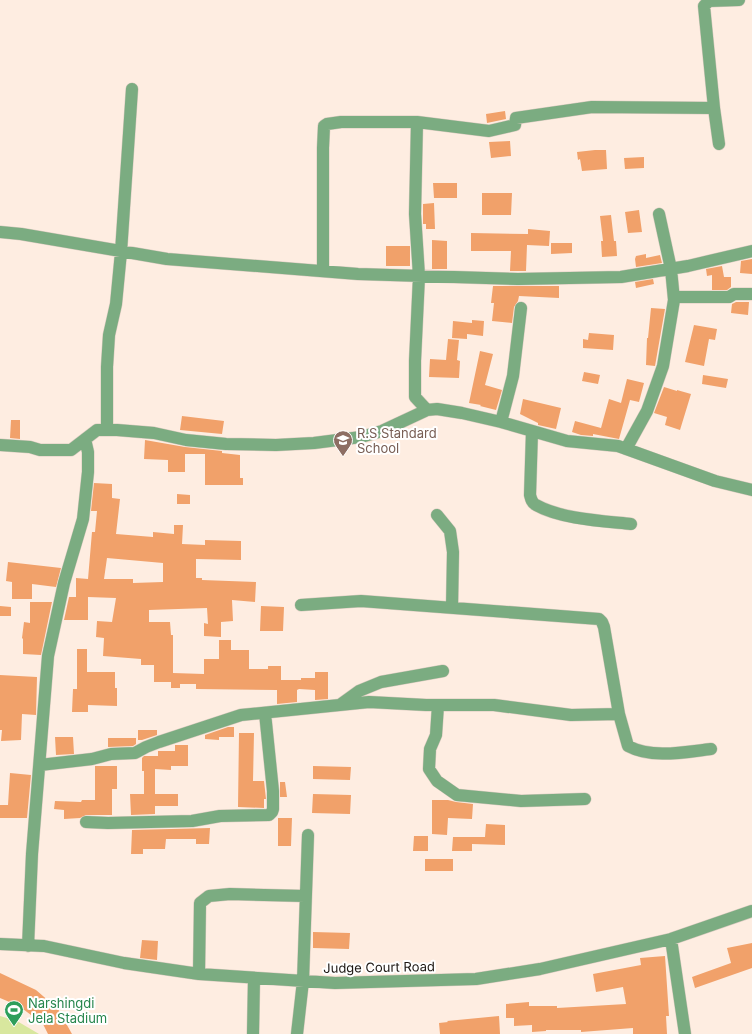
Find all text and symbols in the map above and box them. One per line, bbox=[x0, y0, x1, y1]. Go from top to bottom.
place label: R.S Standard School bbox=[357, 425, 437, 456]
school or university icon: R.S Standard School bbox=[332, 429, 354, 457]
street label: Judge Court Road bbox=[323, 958, 435, 976]
place label: Narshingdi Jela Stadium bbox=[28, 995, 107, 1026]
sports icon: Narshingdi Jela Stadium bbox=[3, 999, 25, 1027]

